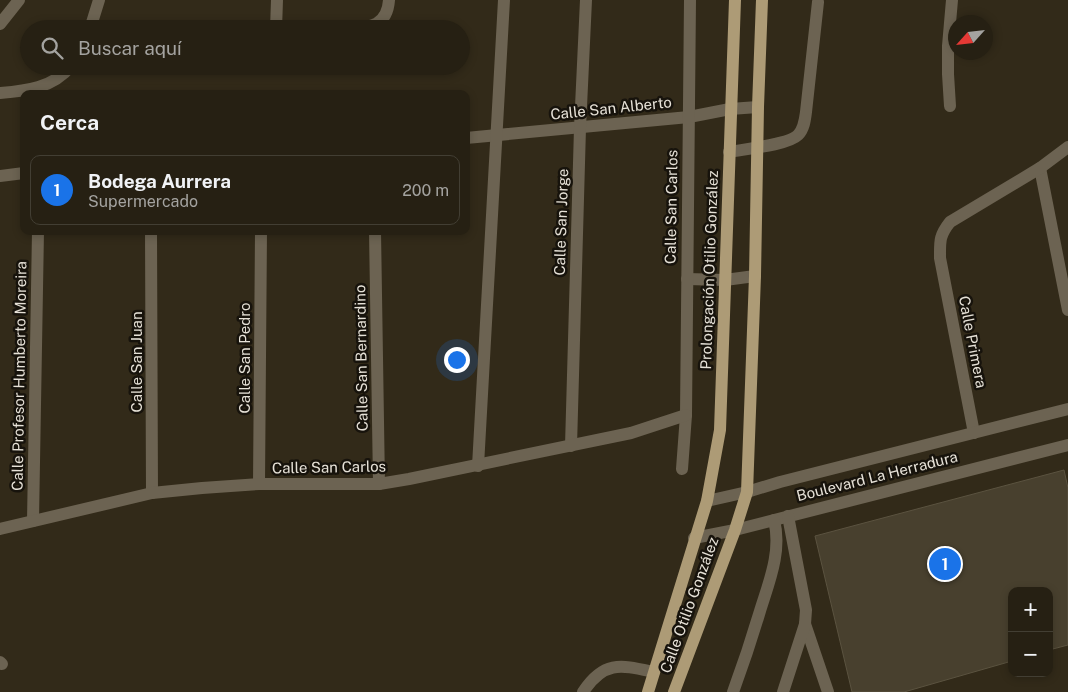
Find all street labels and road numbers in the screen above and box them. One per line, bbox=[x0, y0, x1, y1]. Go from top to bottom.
street label: Calle San Alberto bbox=[549, 93, 673, 123]
street label: Calle San Carlos bbox=[662, 150, 680, 264]
street label: Calle San Jorge bbox=[551, 168, 571, 276]
street label: Prolongación Otilio González bbox=[697, 170, 721, 370]
street label: Calle Profesor Humberto Moreira bbox=[8, 261, 30, 491]
street label: Calle San Bernardino bbox=[351, 284, 371, 432]
street label: Calle Primera bbox=[956, 294, 990, 390]
street label: Calle San Pedro bbox=[236, 303, 253, 413]
street label: Calle San Juan bbox=[128, 311, 145, 413]
street label: Boulevard La Herradura bbox=[795, 448, 959, 504]
street label: Calle San Carlos bbox=[272, 458, 386, 476]
street label: Calle Otilio González bbox=[657, 535, 721, 675]

